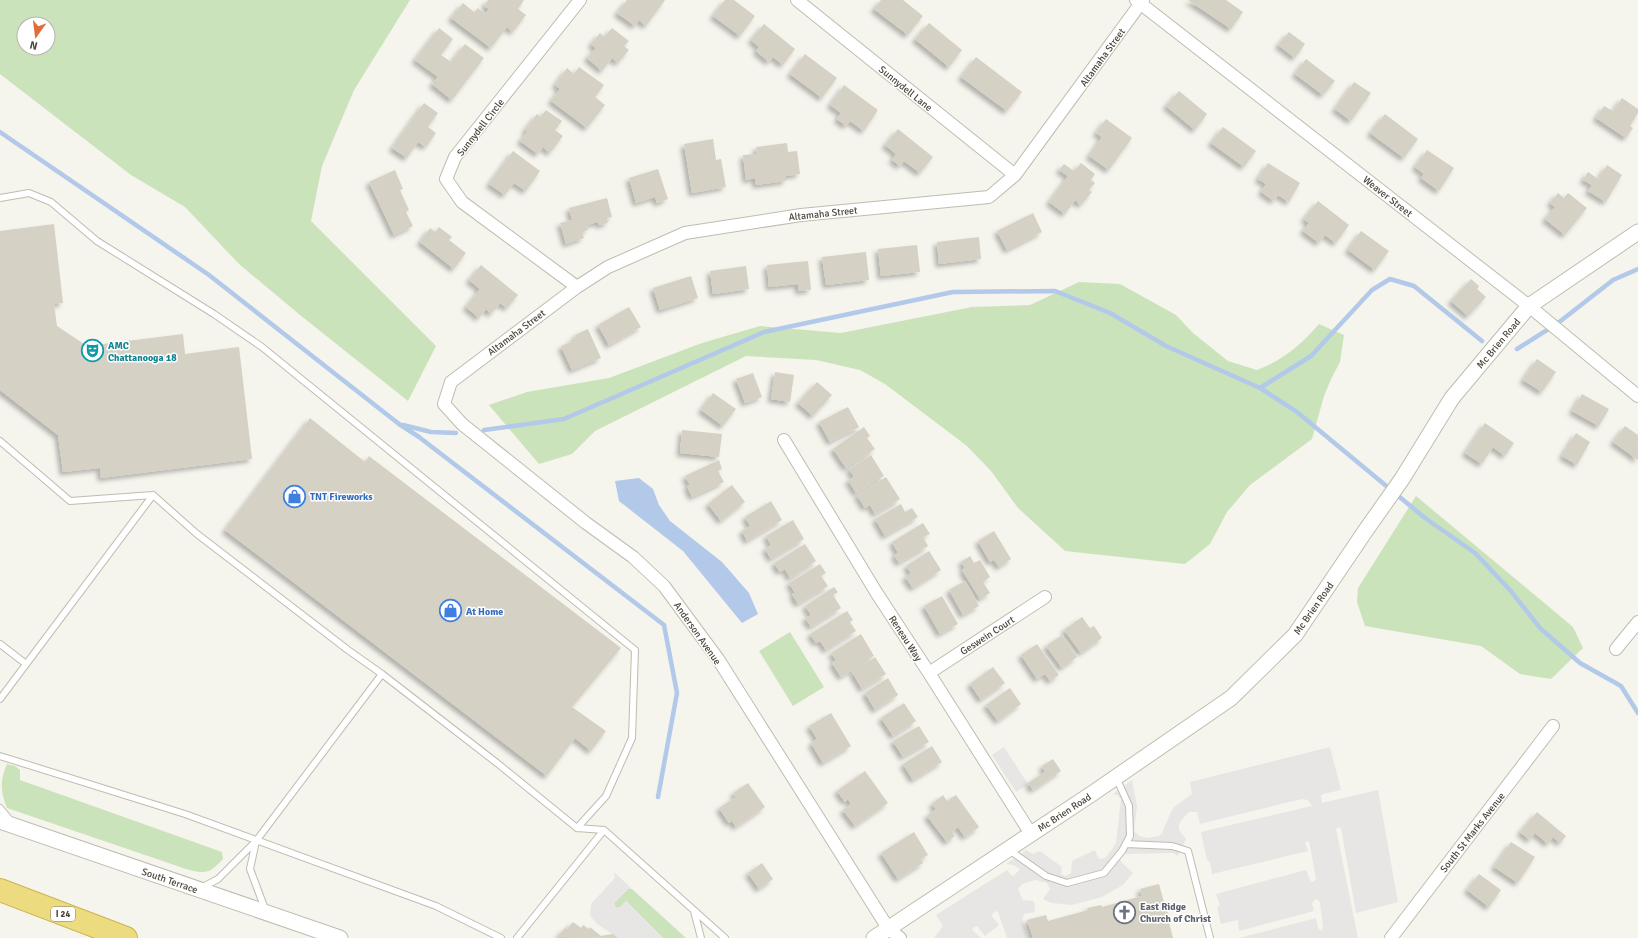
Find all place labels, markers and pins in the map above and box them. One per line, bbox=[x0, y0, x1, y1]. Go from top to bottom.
theatre icon: AMC Chattanooga 18 bbox=[79, 338, 105, 364]
place label: AMC Chattanooga 18 bbox=[108, 340, 177, 364]
shop icon: TNT Fireworks bbox=[282, 483, 308, 509]
place label: TNT Fireworks bbox=[310, 491, 373, 503]
shop icon: At Home bbox=[438, 598, 464, 624]
place label: At Home bbox=[466, 606, 503, 618]
church icon: East Ridge Church of Christ bbox=[1111, 899, 1137, 925]
place label: East Ridge Church of Christ bbox=[1140, 901, 1211, 925]

